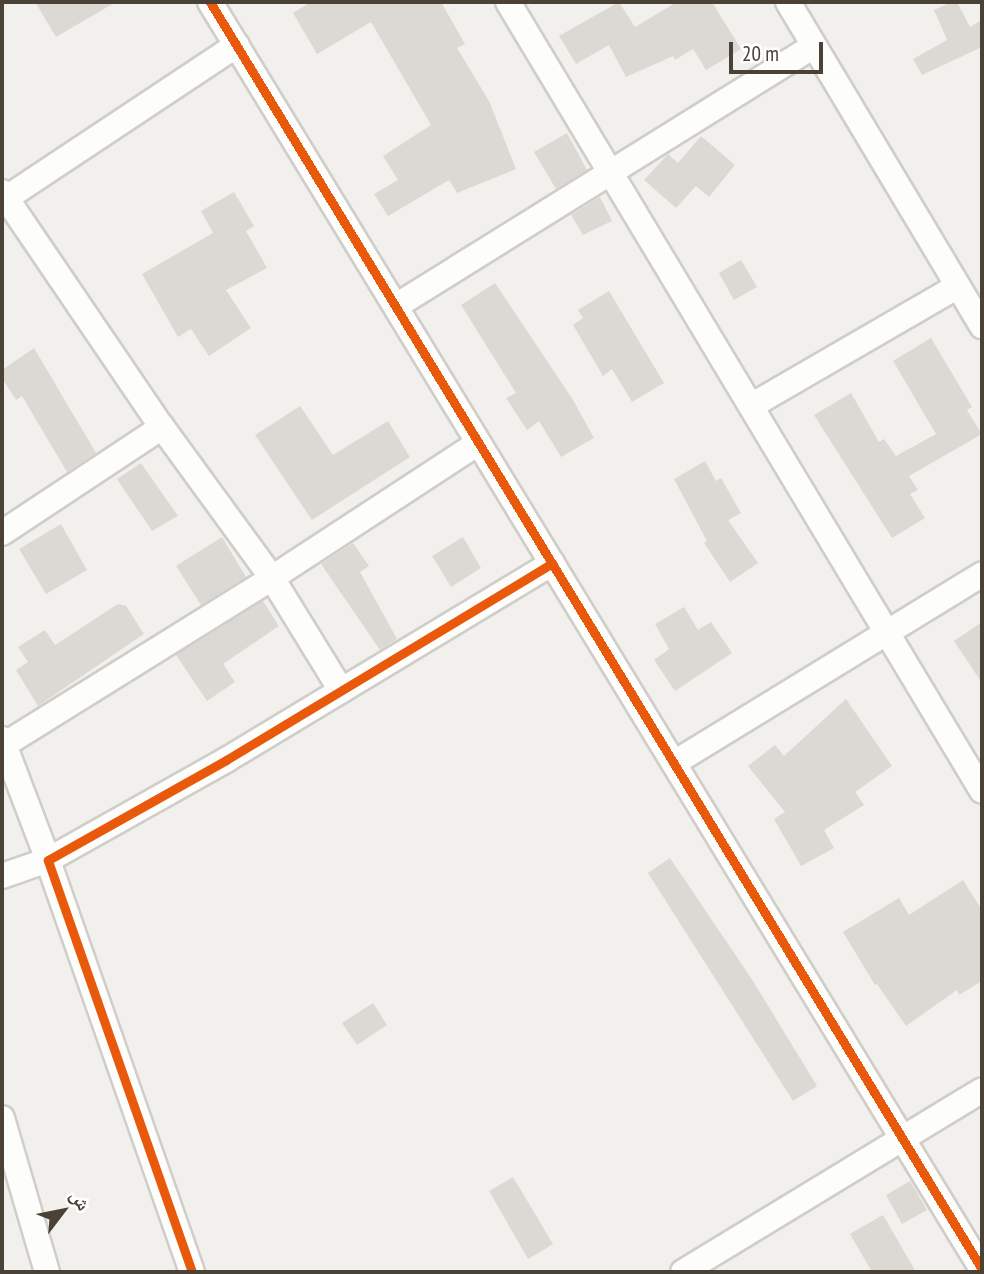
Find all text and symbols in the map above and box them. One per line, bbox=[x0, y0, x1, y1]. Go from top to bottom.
scale bar bbox=[732, 28, 827, 72]
text: 20 m bbox=[742, 40, 779, 67]
north arrow bbox=[28, 1176, 98, 1246]
text: ش bbox=[65, 1185, 96, 1215]

